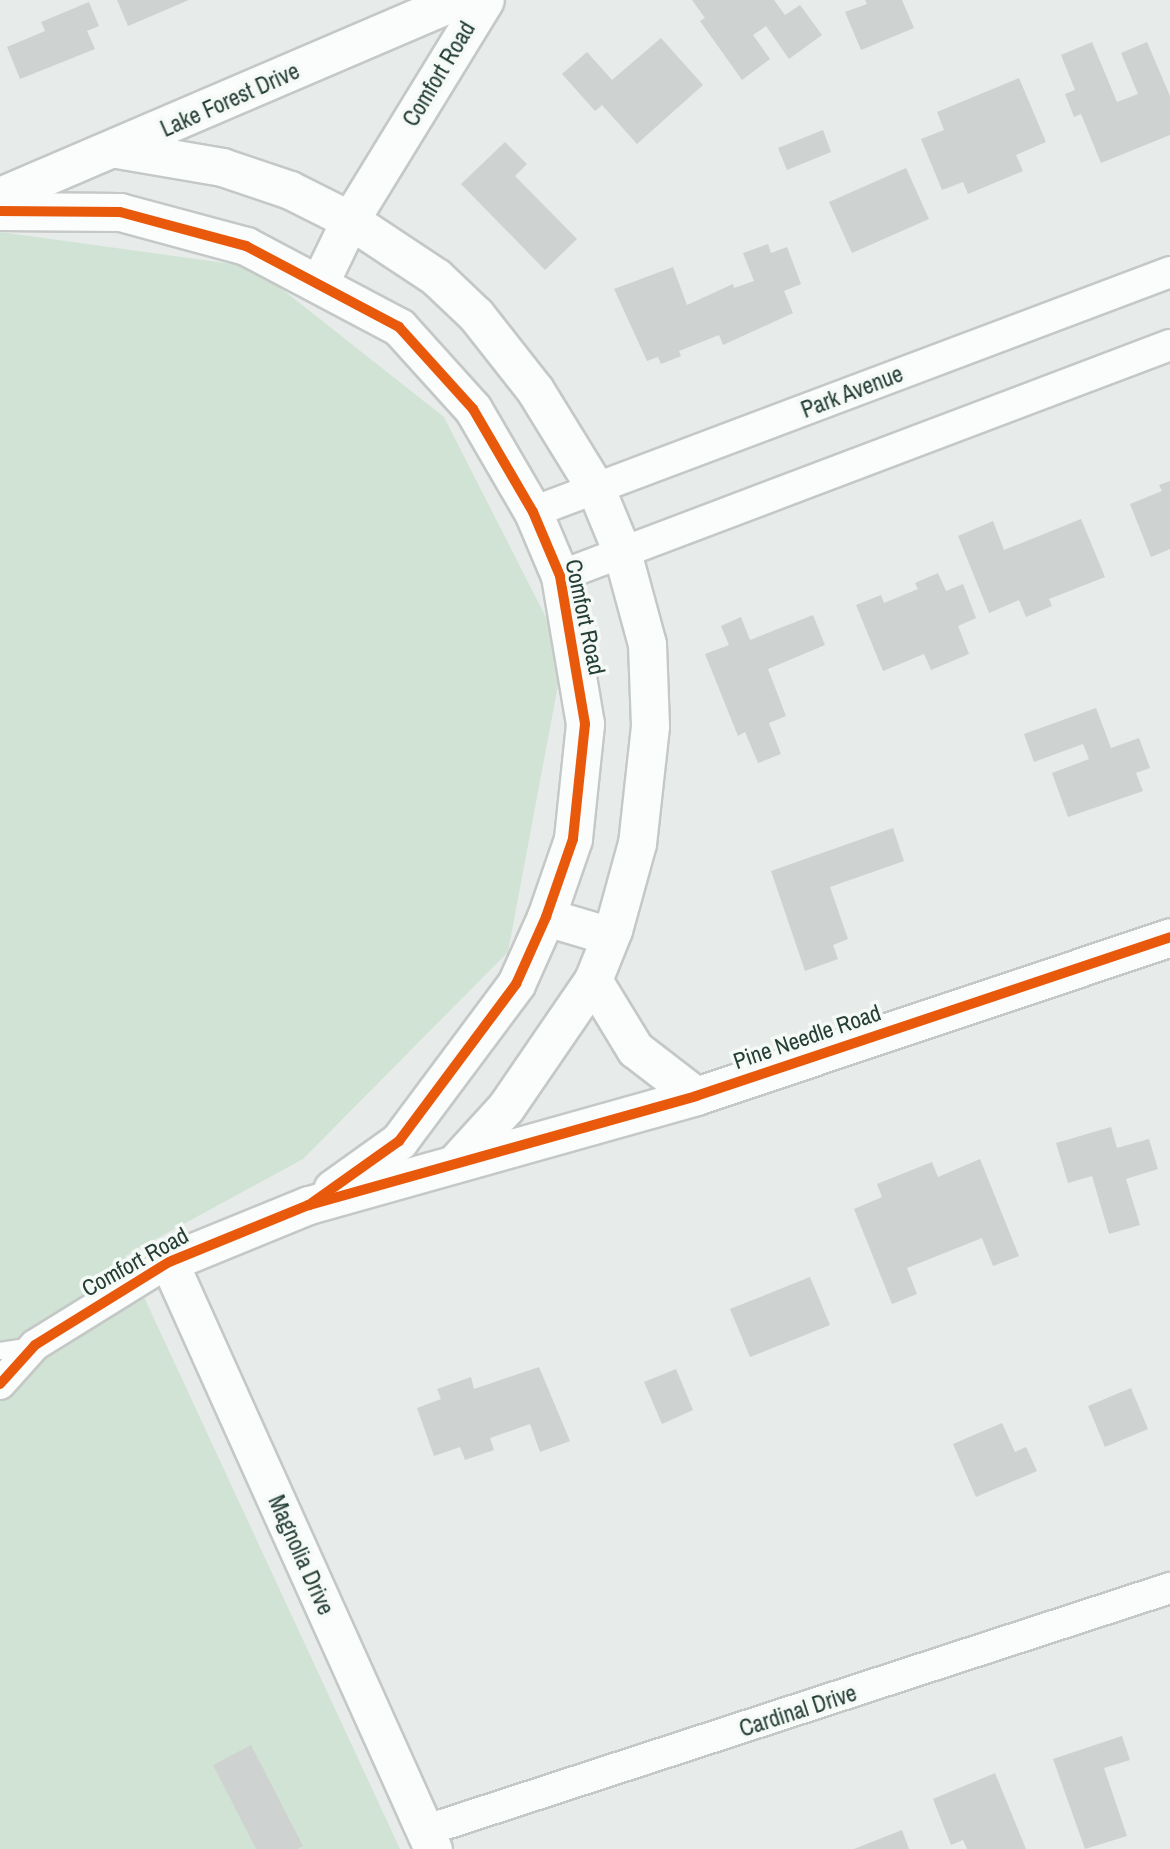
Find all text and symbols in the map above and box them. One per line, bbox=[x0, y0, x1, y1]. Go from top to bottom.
street label: Comfort Road bbox=[397, 17, 481, 131]
street label: Lake Forest Drive bbox=[156, 57, 304, 143]
street label: Park Avenue bbox=[797, 360, 907, 424]
street label: Comfort Road bbox=[559, 557, 611, 677]
street label: Pine Needle Road bbox=[730, 999, 884, 1075]
street label: Comfort Road bbox=[77, 1221, 193, 1303]
street label: Magnolia Drive bbox=[262, 1491, 340, 1619]
street label: Cardinal Drive bbox=[736, 1679, 860, 1743]

